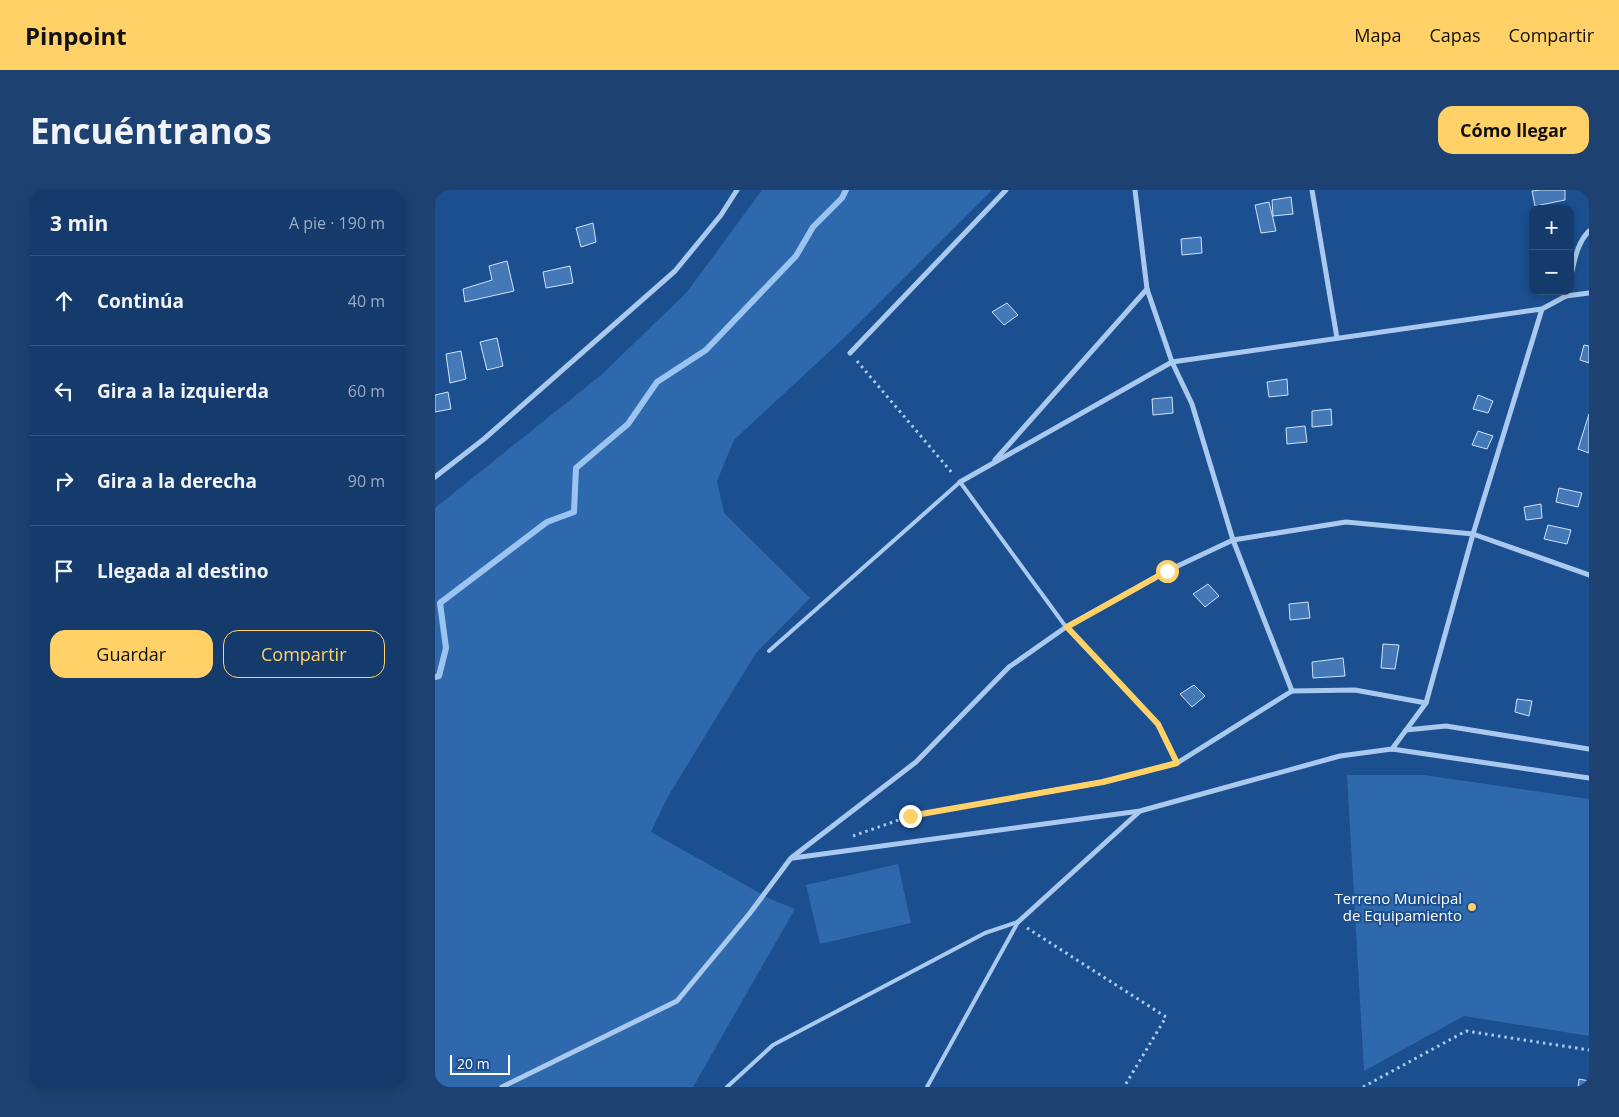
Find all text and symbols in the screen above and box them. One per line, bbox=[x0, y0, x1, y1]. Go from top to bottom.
text: Pinpoint bbox=[25, 19, 127, 52]
text: Mapa bbox=[1354, 23, 1402, 47]
text: Capas bbox=[1430, 23, 1480, 47]
text: Compartir bbox=[1508, 23, 1594, 47]
button: Cómo llegar bbox=[1438, 106, 1589, 154]
text: Encuéntranos bbox=[30, 107, 272, 154]
map controls bbox=[1529, 205, 1574, 295]
button: + bbox=[1529, 205, 1574, 250]
text: 3 min bbox=[50, 209, 108, 237]
text: A pie · 190 m bbox=[289, 212, 385, 234]
button: − bbox=[1529, 250, 1574, 295]
icon: ahead bbox=[50, 287, 78, 315]
text: Continúa bbox=[97, 288, 184, 314]
text: 40 m bbox=[348, 290, 385, 312]
icon: left bbox=[50, 377, 78, 405]
text: Gira a la izquierda bbox=[97, 378, 269, 404]
text: 60 m bbox=[348, 380, 385, 402]
icon: right bbox=[50, 467, 78, 495]
text: Gira a la derecha bbox=[97, 468, 257, 494]
text: 90 m bbox=[348, 470, 385, 492]
icon: arrive bbox=[50, 557, 78, 585]
text: Llegada al destino bbox=[97, 558, 269, 584]
route start bbox=[1156, 560, 1179, 583]
button: Guardar bbox=[50, 630, 213, 678]
button: Compartir bbox=[223, 630, 385, 678]
route end bbox=[899, 805, 922, 828]
place label: Terreno Municipal de Equipamiento bbox=[1335, 888, 1462, 925]
marker: Terreno Municipal de Equipamiento bbox=[1466, 901, 1478, 913]
scale bar bbox=[450, 1052, 510, 1075]
text: 20 m bbox=[457, 1054, 490, 1073]

